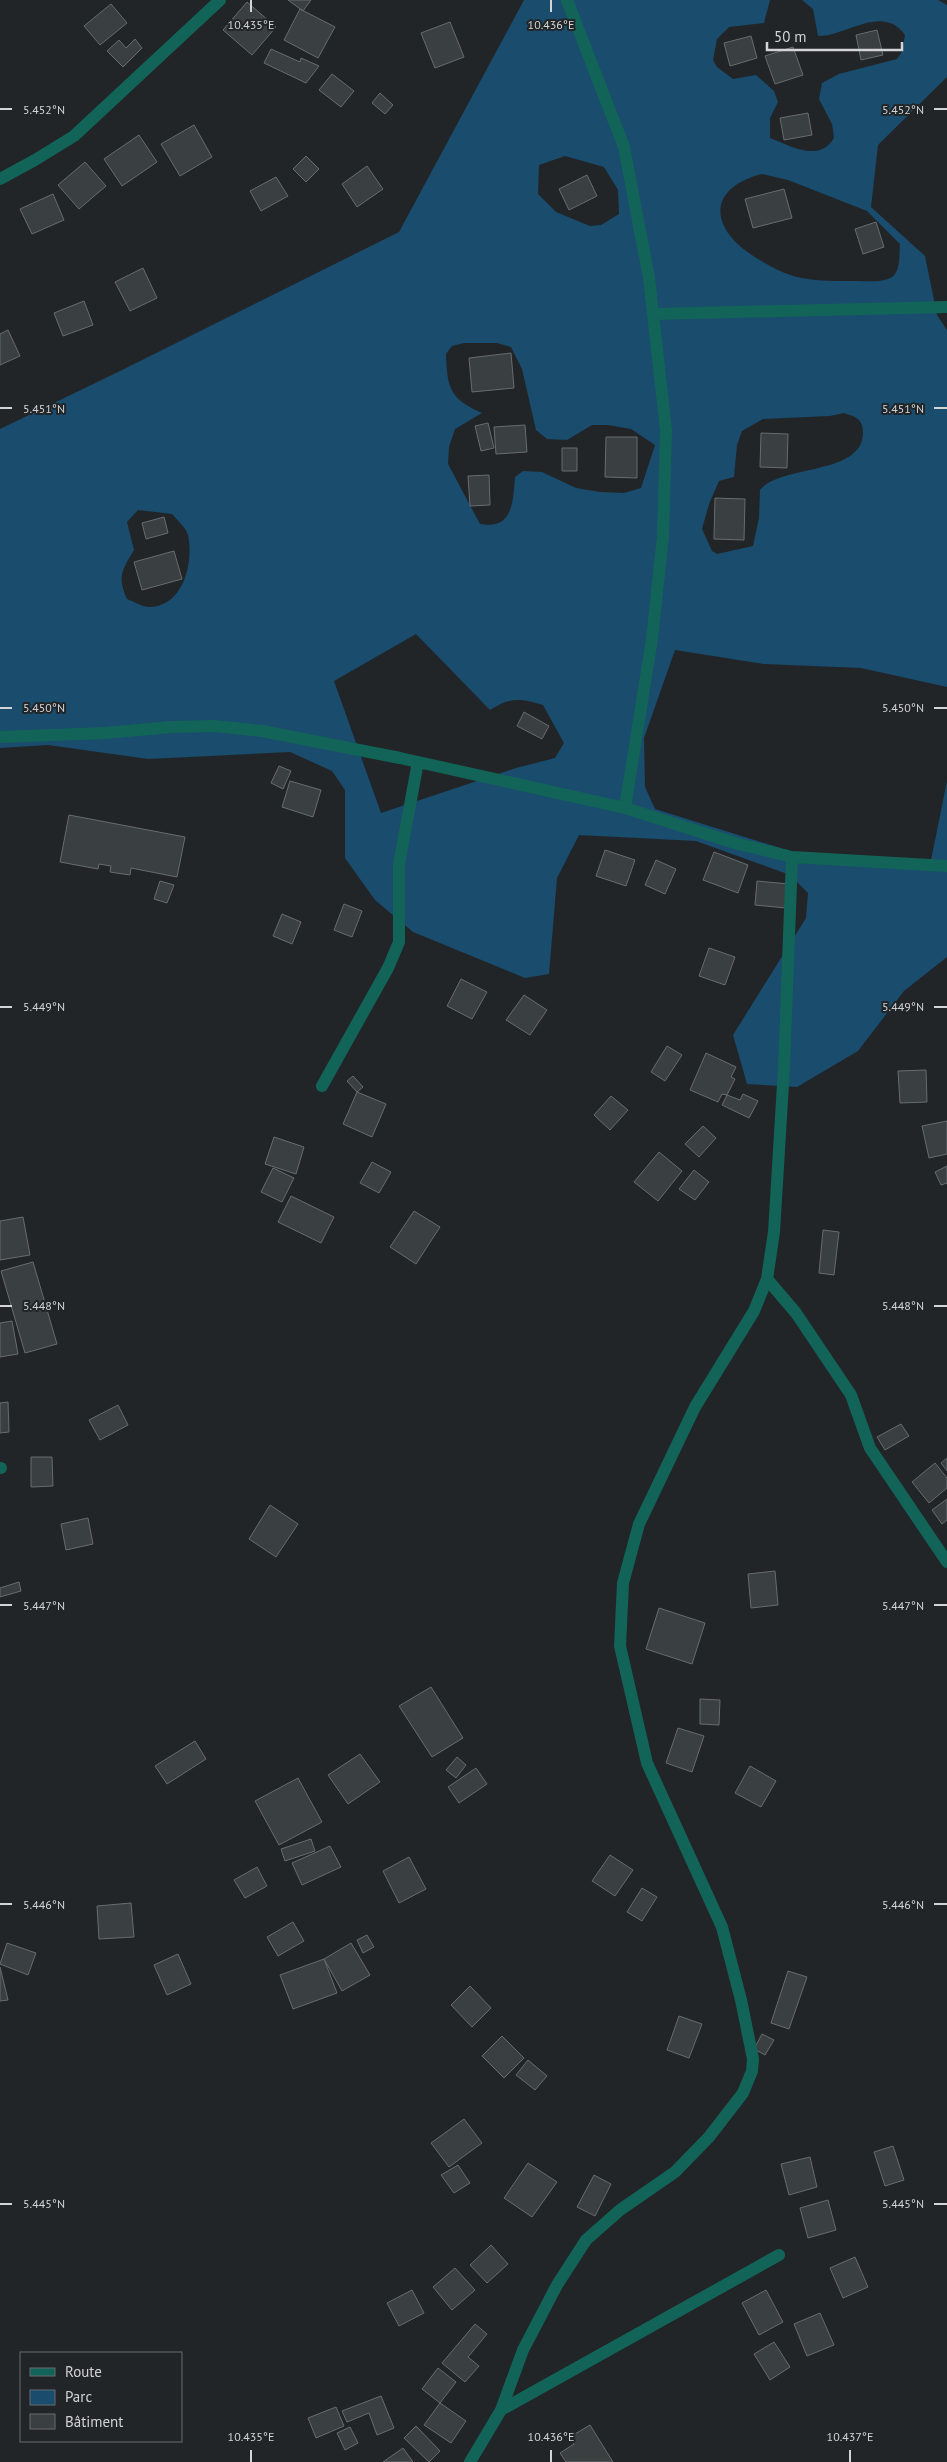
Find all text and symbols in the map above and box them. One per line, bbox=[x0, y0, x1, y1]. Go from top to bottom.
text: 10.435°E bbox=[228, 17, 274, 32]
text: 10.436°E bbox=[528, 17, 574, 32]
scale bar bbox=[767, 20, 902, 52]
text: 50 m bbox=[774, 27, 807, 46]
text: 5.452°N bbox=[23, 102, 65, 117]
text: 5.452°N bbox=[882, 102, 924, 117]
text: 5.451°N bbox=[23, 401, 65, 416]
text: 5.451°N bbox=[882, 401, 924, 416]
text: 5.450°N bbox=[23, 700, 65, 715]
text: 5.450°N bbox=[882, 700, 924, 715]
text: 5.449°N bbox=[23, 999, 65, 1014]
text: 5.449°N bbox=[882, 999, 924, 1014]
text: 5.448°N bbox=[23, 1298, 65, 1313]
text: 5.448°N bbox=[882, 1298, 924, 1313]
text: 5.447°N bbox=[23, 1598, 65, 1613]
text: 5.447°N bbox=[882, 1598, 924, 1613]
text: 5.446°N bbox=[23, 1897, 65, 1912]
text: 5.446°N bbox=[882, 1897, 924, 1912]
text: 5.445°N bbox=[23, 2196, 65, 2211]
text: 5.445°N bbox=[882, 2196, 924, 2211]
legend bbox=[20, 2352, 182, 2442]
text: Route bbox=[65, 2362, 102, 2381]
text: Parc bbox=[65, 2387, 92, 2406]
text: Bâtiment bbox=[65, 2412, 123, 2431]
text: 10.435°E bbox=[228, 2429, 274, 2444]
text: 10.436°E bbox=[528, 2429, 574, 2444]
text: 10.437°E bbox=[827, 2429, 873, 2444]

